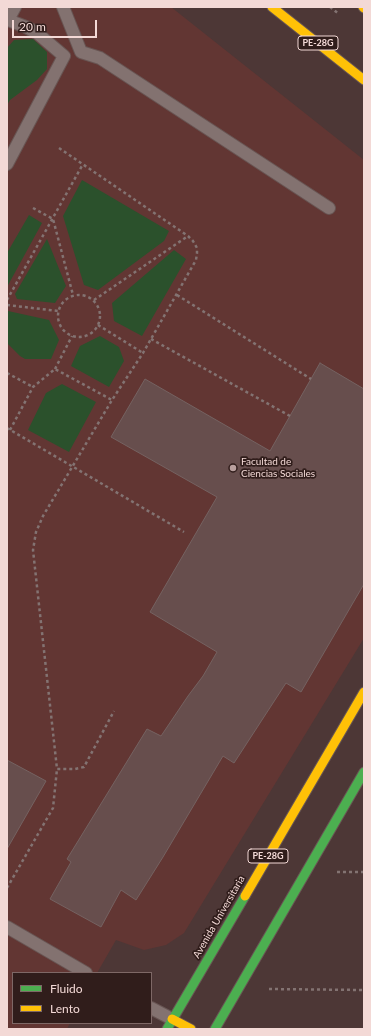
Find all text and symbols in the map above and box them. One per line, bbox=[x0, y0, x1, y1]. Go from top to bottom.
scale bar bbox=[14, 12, 99, 38]
text: 20 m bbox=[19, 19, 46, 34]
road number: PE-28G bbox=[298, 36, 338, 50]
place label: Facultad de Ciencias Sociales bbox=[241, 456, 315, 480]
marker: Facultad de Ciencias Sociales bbox=[228, 463, 238, 473]
road number: PE-28G bbox=[248, 849, 288, 863]
street label: Avenida Universitaria bbox=[191, 874, 247, 960]
legend bbox=[12, 972, 152, 1024]
text: Fluido bbox=[50, 981, 83, 996]
text: Lento bbox=[50, 1001, 80, 1016]

